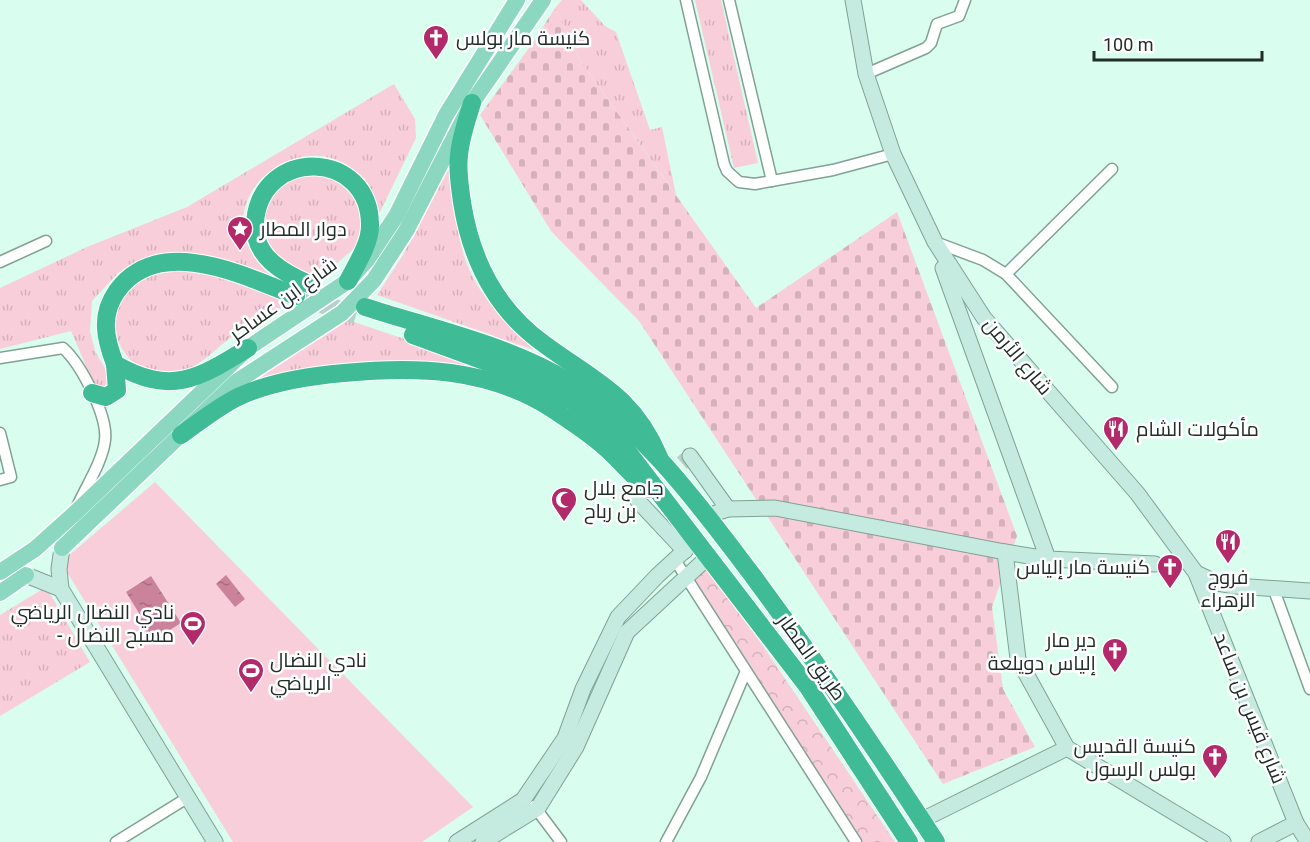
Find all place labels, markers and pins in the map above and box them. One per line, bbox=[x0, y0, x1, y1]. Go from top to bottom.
church icon: كنيسة مار بولس bbox=[421, 23, 451, 61]
place label: كنيسة مار بولس bbox=[456, 26, 590, 51]
place icon: دوار المطار bbox=[225, 214, 255, 252]
place label: دوار المطار bbox=[259, 217, 347, 241]
restaurant icon: مأكولات الشام bbox=[1101, 414, 1131, 452]
place label: مأكولات الشام bbox=[1136, 417, 1259, 443]
place label: جامع بلال بن رباح bbox=[584, 476, 664, 525]
mosque icon: جامع بلال بن رباح bbox=[549, 485, 579, 523]
restaurant icon: فروج الزهراء bbox=[1213, 527, 1243, 565]
church icon: كنيسة مار إلياس bbox=[1155, 552, 1185, 590]
place label: كنيسة مار إلياس bbox=[1016, 555, 1150, 580]
place label: فروج الزهراء bbox=[1200, 565, 1256, 612]
place label: نادي النضال الرياضي - مسبح النضال bbox=[11, 600, 174, 649]
sports icon: نادي النضال الرياضي - مسبح النضال bbox=[178, 609, 208, 647]
place label: دير مار إلياس دويلعة bbox=[988, 628, 1096, 676]
church icon: دير مار إلياس دويلعة bbox=[1100, 636, 1130, 674]
place label: نادي النضال الرياضي bbox=[270, 648, 367, 698]
sports icon: نادي النضال الرياضي bbox=[236, 656, 266, 694]
place label: كنيسة القديس بولس الرسول bbox=[1073, 734, 1196, 782]
church icon: كنيسة القديس بولس الرسول bbox=[1200, 742, 1230, 780]

